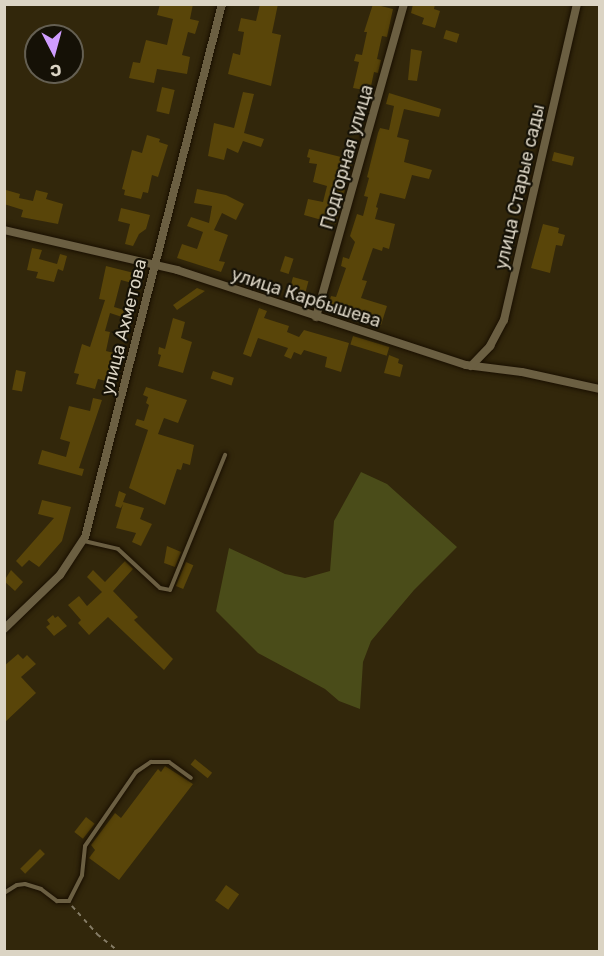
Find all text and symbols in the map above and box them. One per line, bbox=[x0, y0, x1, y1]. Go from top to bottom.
north arrow bbox=[24, 24, 84, 84]
text: С bbox=[49, 60, 62, 80]
street label: Подгорная улица bbox=[316, 82, 378, 232]
street label: улица Старые сады bbox=[491, 102, 549, 272]
street label: улица Ахметова bbox=[97, 257, 151, 397]
street label: улица Карбышева bbox=[229, 264, 383, 332]

